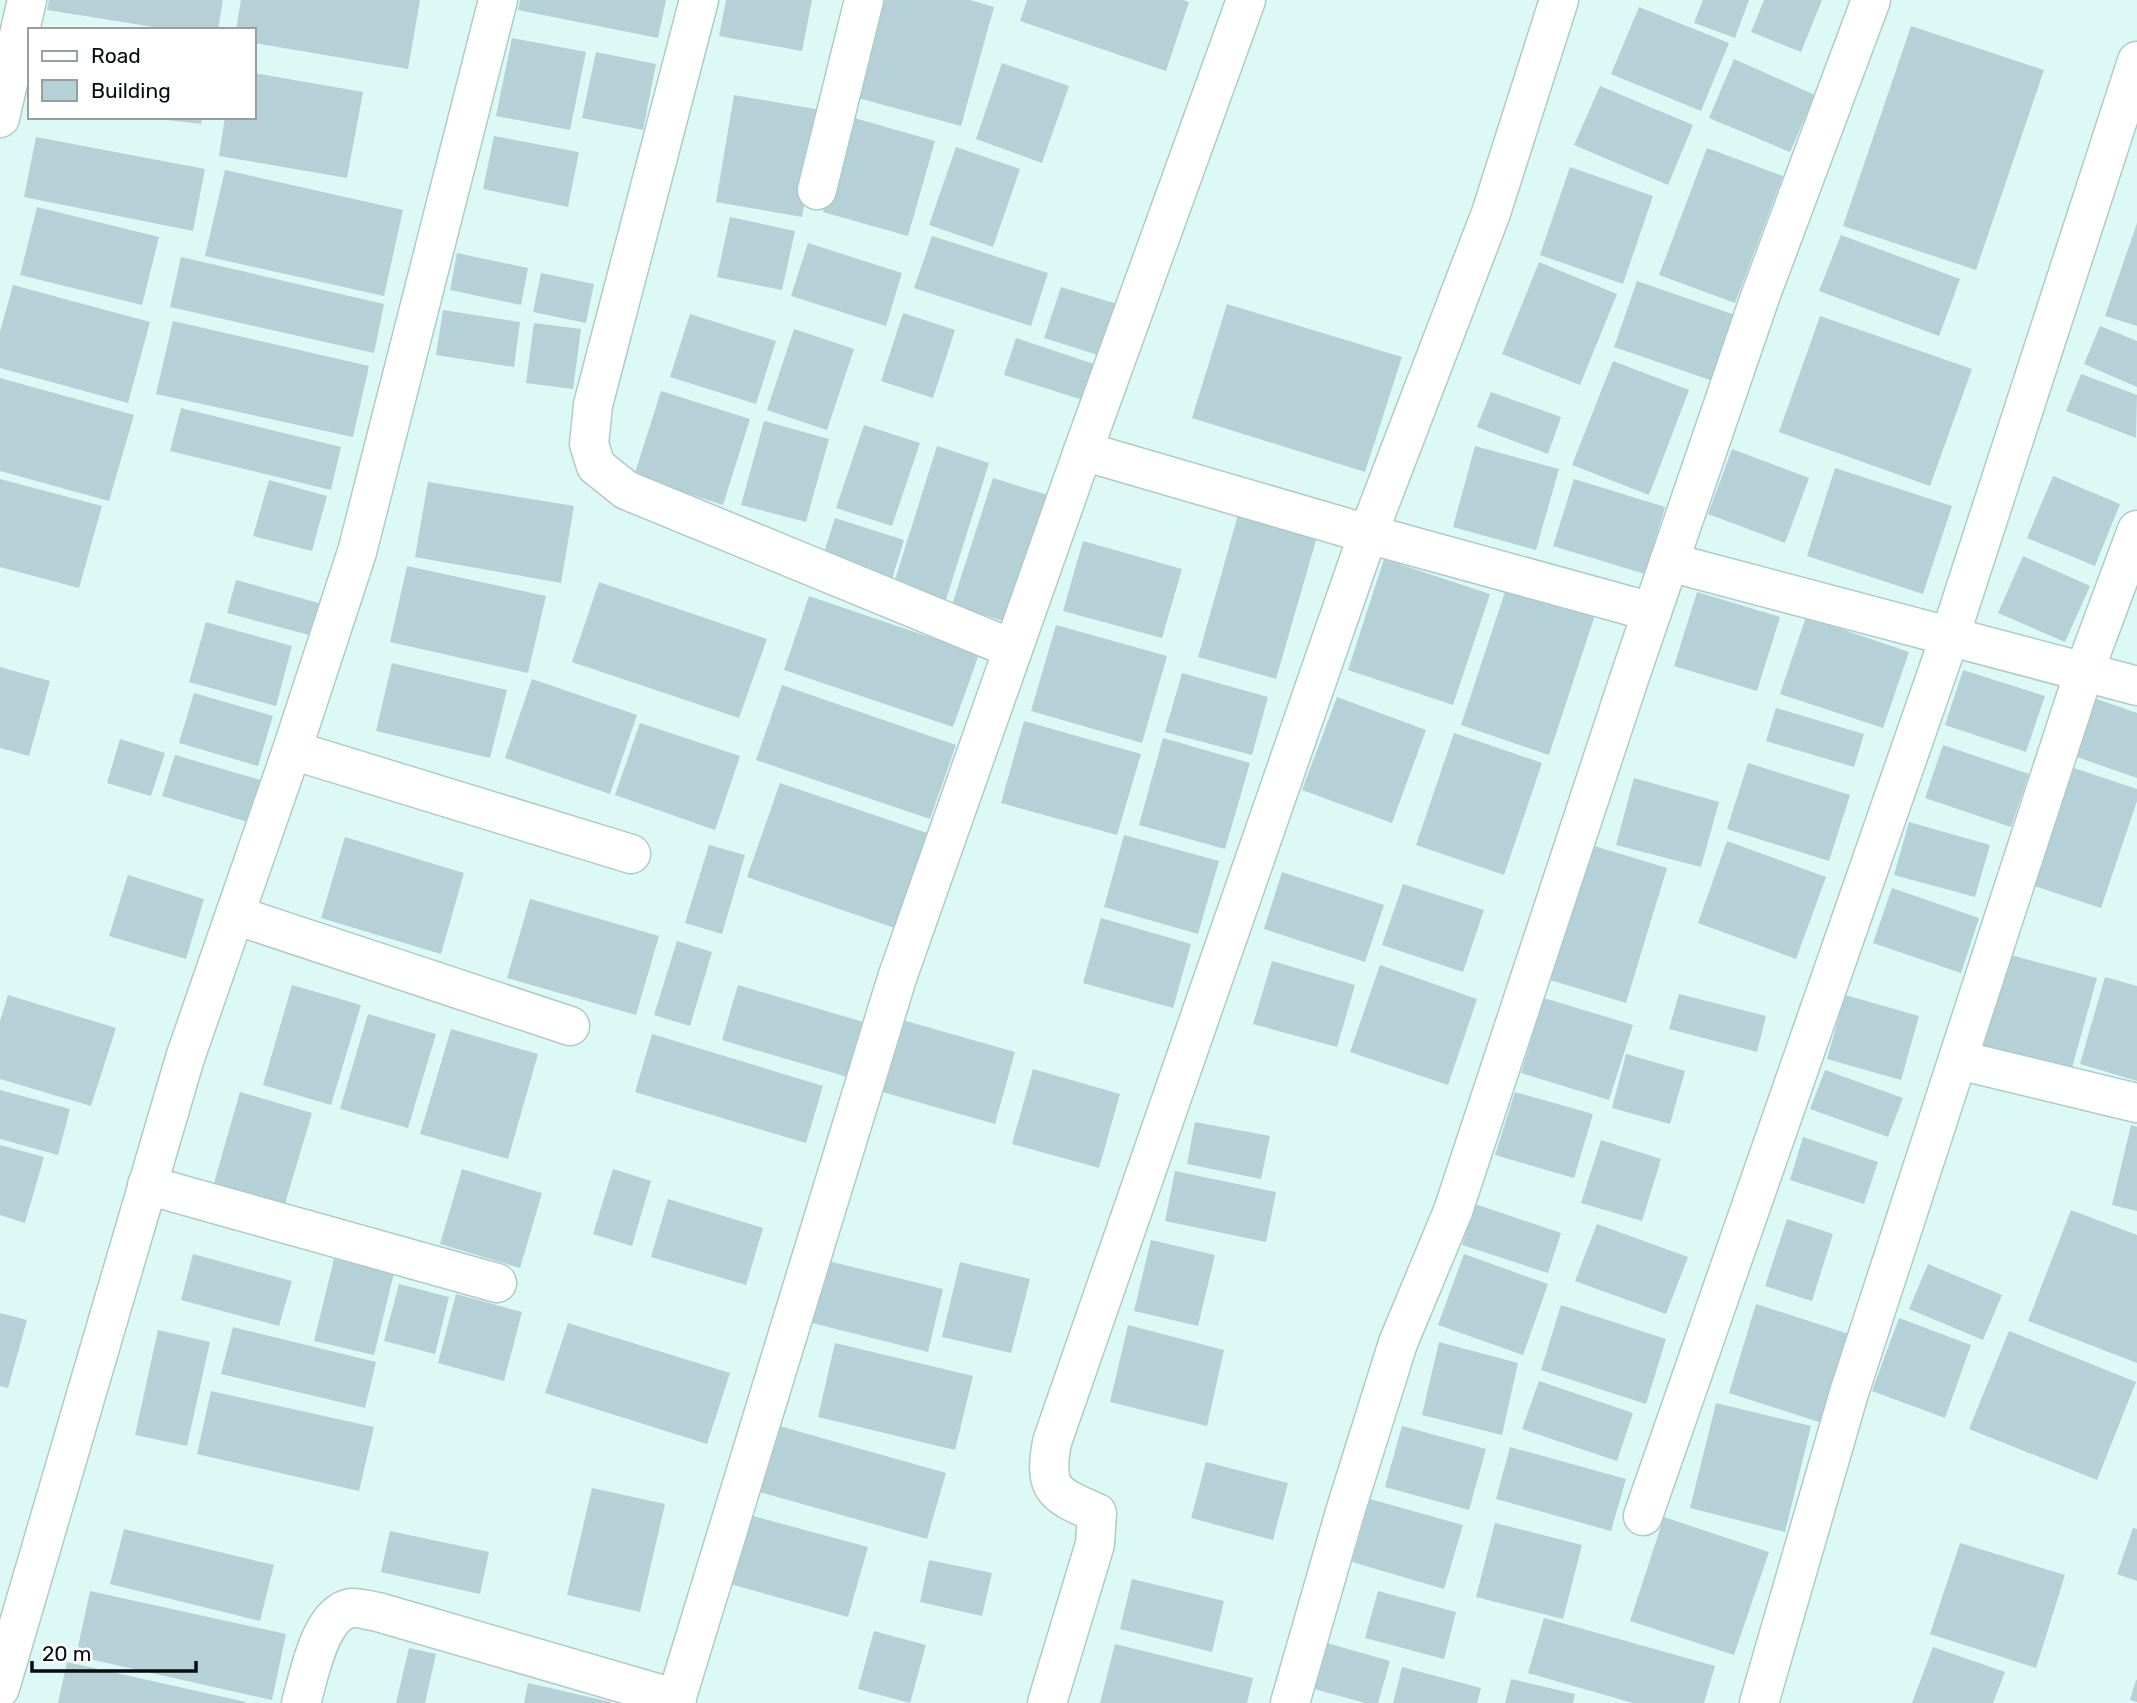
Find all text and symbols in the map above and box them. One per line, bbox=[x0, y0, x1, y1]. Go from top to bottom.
legend bbox=[28, 28, 256, 119]
text: Road bbox=[91, 43, 141, 68]
text: Building bbox=[91, 78, 171, 103]
scale bar bbox=[32, 1630, 196, 1674]
text: 20 m bbox=[42, 1641, 91, 1666]

